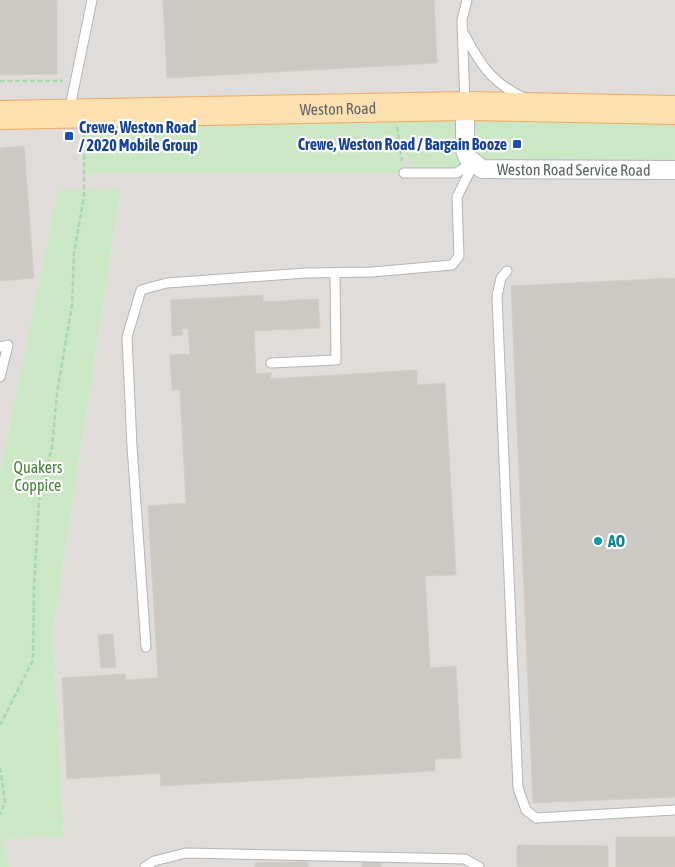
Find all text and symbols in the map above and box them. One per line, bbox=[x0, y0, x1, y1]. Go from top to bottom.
street label: Weston Road bbox=[299, 99, 376, 118]
place label: Crewe, Weston Road / 2020 Mobile Group bbox=[79, 118, 198, 154]
marker: Crewe, Weston Road / 2020 Mobile Group bbox=[63, 130, 75, 142]
place label: Crewe, Weston Road / Bargain Booze bbox=[298, 135, 507, 153]
marker: Crewe, Weston Road / Bargain Booze bbox=[511, 138, 523, 150]
street label: Weston Road Service Road bbox=[497, 160, 651, 179]
park label: Quakers Coppice bbox=[14, 458, 63, 495]
place label: AO bbox=[607, 532, 625, 550]
marker: AO bbox=[592, 535, 604, 547]

